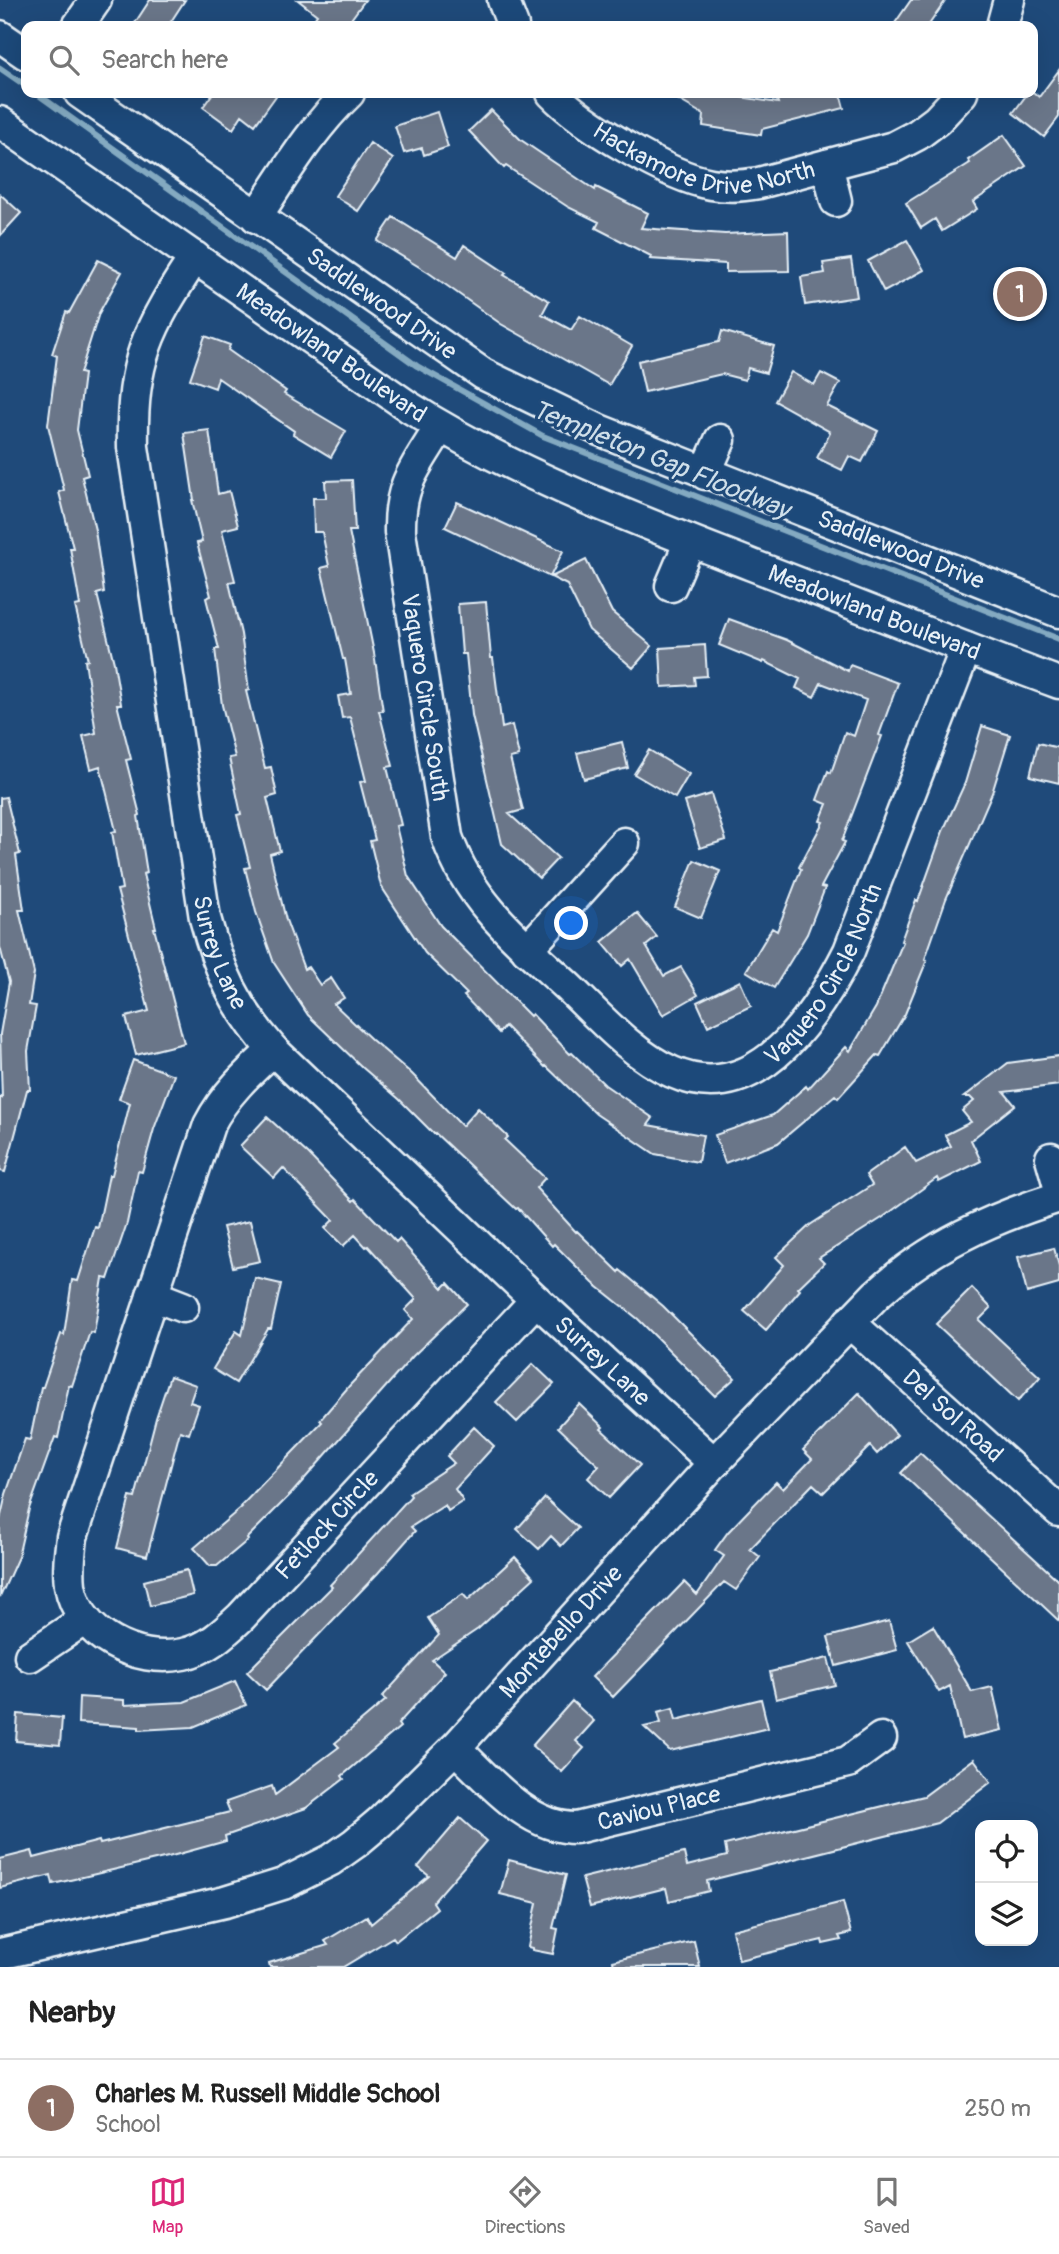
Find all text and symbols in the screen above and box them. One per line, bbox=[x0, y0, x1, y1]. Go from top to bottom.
search box bbox=[21, 21, 1038, 98]
icon: search bbox=[45, 41, 83, 79]
text: Search here bbox=[101, 44, 228, 76]
street label: Hackamore Drive North bbox=[587, 116, 818, 201]
street label: Saddlewood Drive bbox=[301, 242, 462, 366]
pin: 1 bbox=[997, 268, 1043, 320]
street label: Meadowland Boulevard bbox=[231, 277, 432, 429]
water label: Templeton Gap Floodway bbox=[527, 394, 797, 527]
street label: Saddlewood Drive bbox=[814, 504, 988, 596]
street label: Meadowland Boulevard bbox=[764, 559, 984, 667]
street label: Vaquero Circle South bbox=[395, 592, 455, 803]
street label: Vaquero Circle North bbox=[759, 879, 889, 1072]
street label: Surrey Lane bbox=[187, 894, 253, 1015]
your location bbox=[554, 906, 588, 940]
street label: Surrey Lane bbox=[548, 1310, 656, 1412]
street label: Del Sol Road bbox=[896, 1363, 1009, 1469]
street label: Fetlock Circle bbox=[269, 1464, 385, 1586]
street label: Montebello Drive bbox=[493, 1559, 629, 1704]
street label: Caviou Place bbox=[595, 1779, 723, 1837]
map controls bbox=[975, 1820, 1038, 1946]
button: locate bbox=[975, 1820, 1038, 1883]
button: layers bbox=[975, 1883, 1038, 1946]
text: Nearby bbox=[28, 1994, 115, 2031]
text: Charles M. Russell Middle School bbox=[95, 2078, 441, 2110]
text: 1 bbox=[47, 2094, 56, 2123]
text: 250 m bbox=[965, 2094, 1031, 2123]
text: School bbox=[95, 2110, 161, 2139]
tab: Map bbox=[149, 2173, 187, 2239]
tab: Directions bbox=[485, 2173, 565, 2239]
tab: Saved bbox=[863, 2173, 910, 2239]

